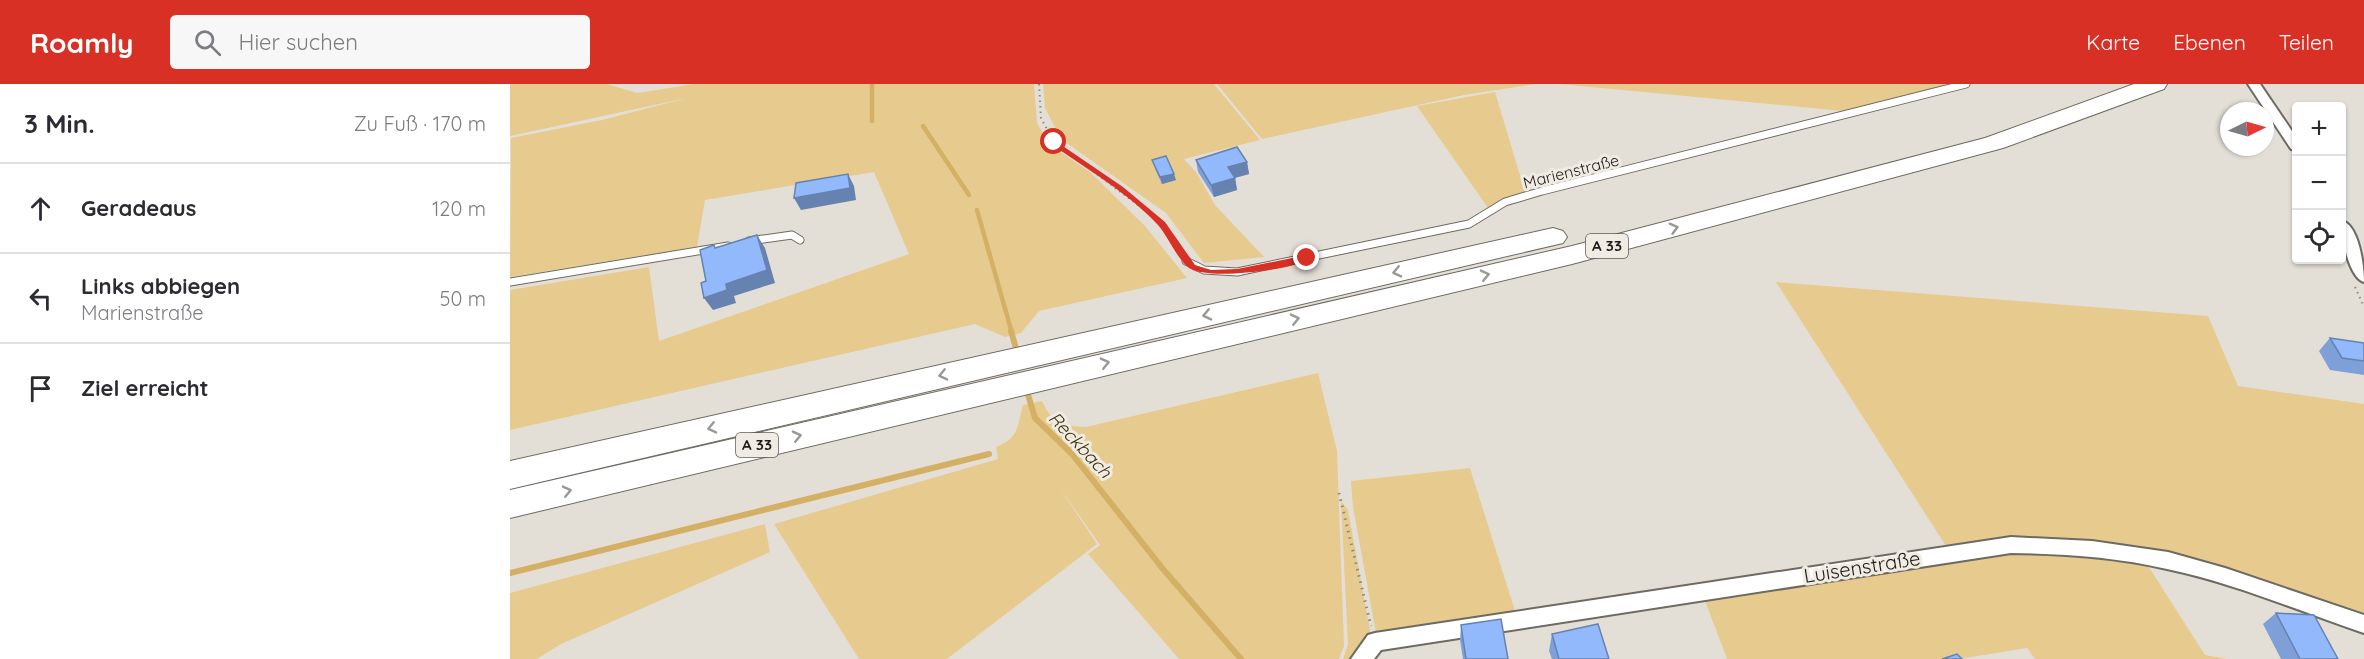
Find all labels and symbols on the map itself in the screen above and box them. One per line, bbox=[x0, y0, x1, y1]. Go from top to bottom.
north arrow bbox=[2220, 102, 2274, 156]
route start bbox=[1040, 128, 1066, 154]
street label: Marienstraße bbox=[1521, 149, 1621, 193]
one-way arrow bbox=[1669, 223, 1679, 236]
road number: A 33 bbox=[1586, 234, 1628, 258]
route end bbox=[1293, 244, 1319, 270]
one-way arrow bbox=[1393, 265, 1403, 278]
one-way arrow bbox=[1480, 270, 1490, 283]
one-way arrow bbox=[1202, 308, 1212, 321]
one-way arrow bbox=[1290, 314, 1300, 327]
one-way arrow bbox=[1100, 358, 1110, 371]
one-way arrow bbox=[938, 367, 948, 380]
water label: Reckbach bbox=[1044, 407, 1117, 483]
one-way arrow bbox=[707, 421, 717, 434]
one-way arrow bbox=[792, 430, 802, 443]
road number: A 33 bbox=[736, 433, 778, 457]
one-way arrow bbox=[562, 485, 572, 498]
street label: Luisenstraße bbox=[1802, 545, 1922, 588]

